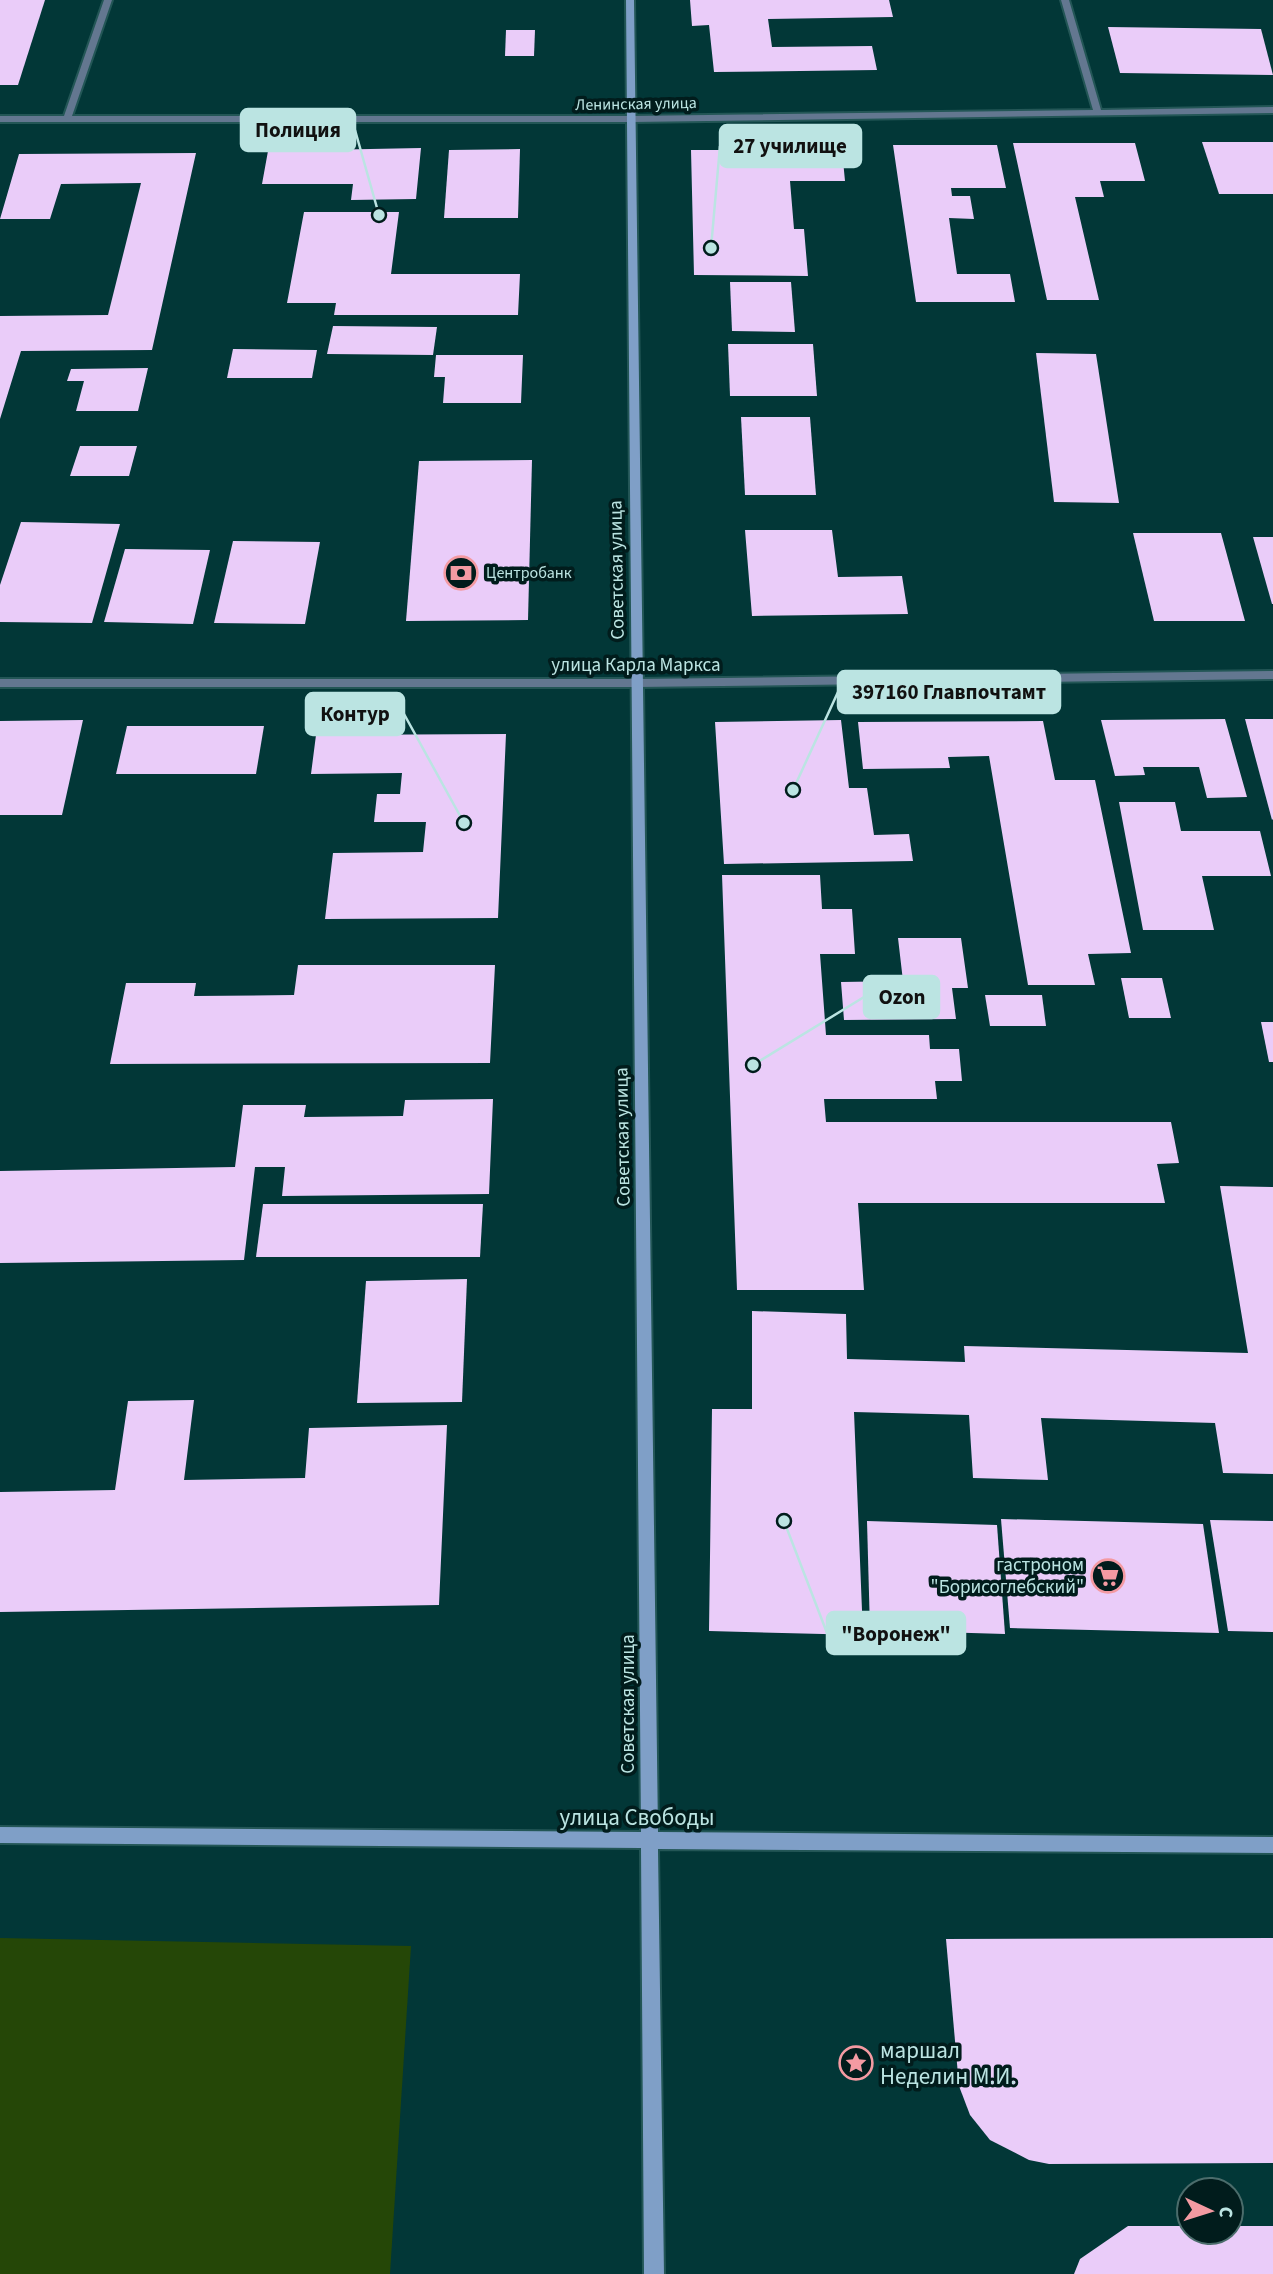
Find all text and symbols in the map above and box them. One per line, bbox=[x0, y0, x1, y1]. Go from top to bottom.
street label: Ленинская улица bbox=[575, 92, 697, 116]
callout: Полиция bbox=[241, 109, 355, 151]
text: Полиция bbox=[255, 115, 341, 145]
callout: 27 училище bbox=[720, 125, 861, 167]
text: 27 училище bbox=[733, 131, 847, 161]
street label: Советская улица bbox=[602, 500, 632, 640]
bank icon: Центробанк bbox=[442, 554, 480, 592]
place label: Центробанк bbox=[486, 562, 572, 584]
street label: улица Карла Маркса bbox=[551, 652, 721, 679]
callout: 397160 Главпочтамт bbox=[838, 671, 1060, 713]
text: 397160 Главпочтамт bbox=[852, 677, 1046, 707]
callout: Контур bbox=[306, 693, 404, 735]
text: Контур bbox=[320, 699, 390, 729]
callout: Ozon bbox=[864, 976, 939, 1018]
text: Ozon bbox=[878, 982, 926, 1012]
street label: Советская улица bbox=[608, 1067, 638, 1207]
place label: гастроном "Борисоглебский" bbox=[931, 1552, 1084, 1601]
supermarket icon: гастроном "Борисоглебский" bbox=[1089, 1557, 1127, 1595]
callout: "Воронеж" bbox=[827, 1612, 965, 1654]
text: "Воронеж" bbox=[841, 1619, 951, 1649]
street label: Советская улица bbox=[615, 1634, 642, 1774]
street label: улица Свободы bbox=[560, 1801, 714, 1834]
place label: маршал Неделин М.И. bbox=[880, 2034, 1016, 2093]
place icon: маршал Неделин М.И. bbox=[837, 2044, 875, 2082]
north arrow bbox=[1175, 2176, 1245, 2246]
text: С bbox=[1212, 2206, 1239, 2219]

